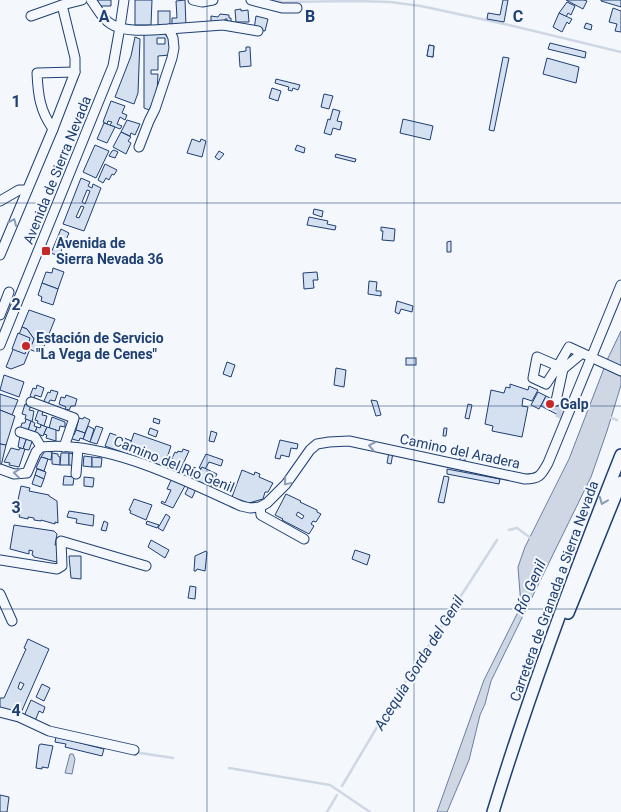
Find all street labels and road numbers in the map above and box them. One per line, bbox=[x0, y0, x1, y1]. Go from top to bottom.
street label: Avenida de Sierra Nevada bbox=[20, 94, 94, 246]
street label: Camino del Aradera bbox=[398, 430, 522, 472]
street label: Camino del Río Genil bbox=[111, 432, 237, 496]
street label: Carretera de Granada a Sierra Nevada bbox=[507, 479, 601, 703]

